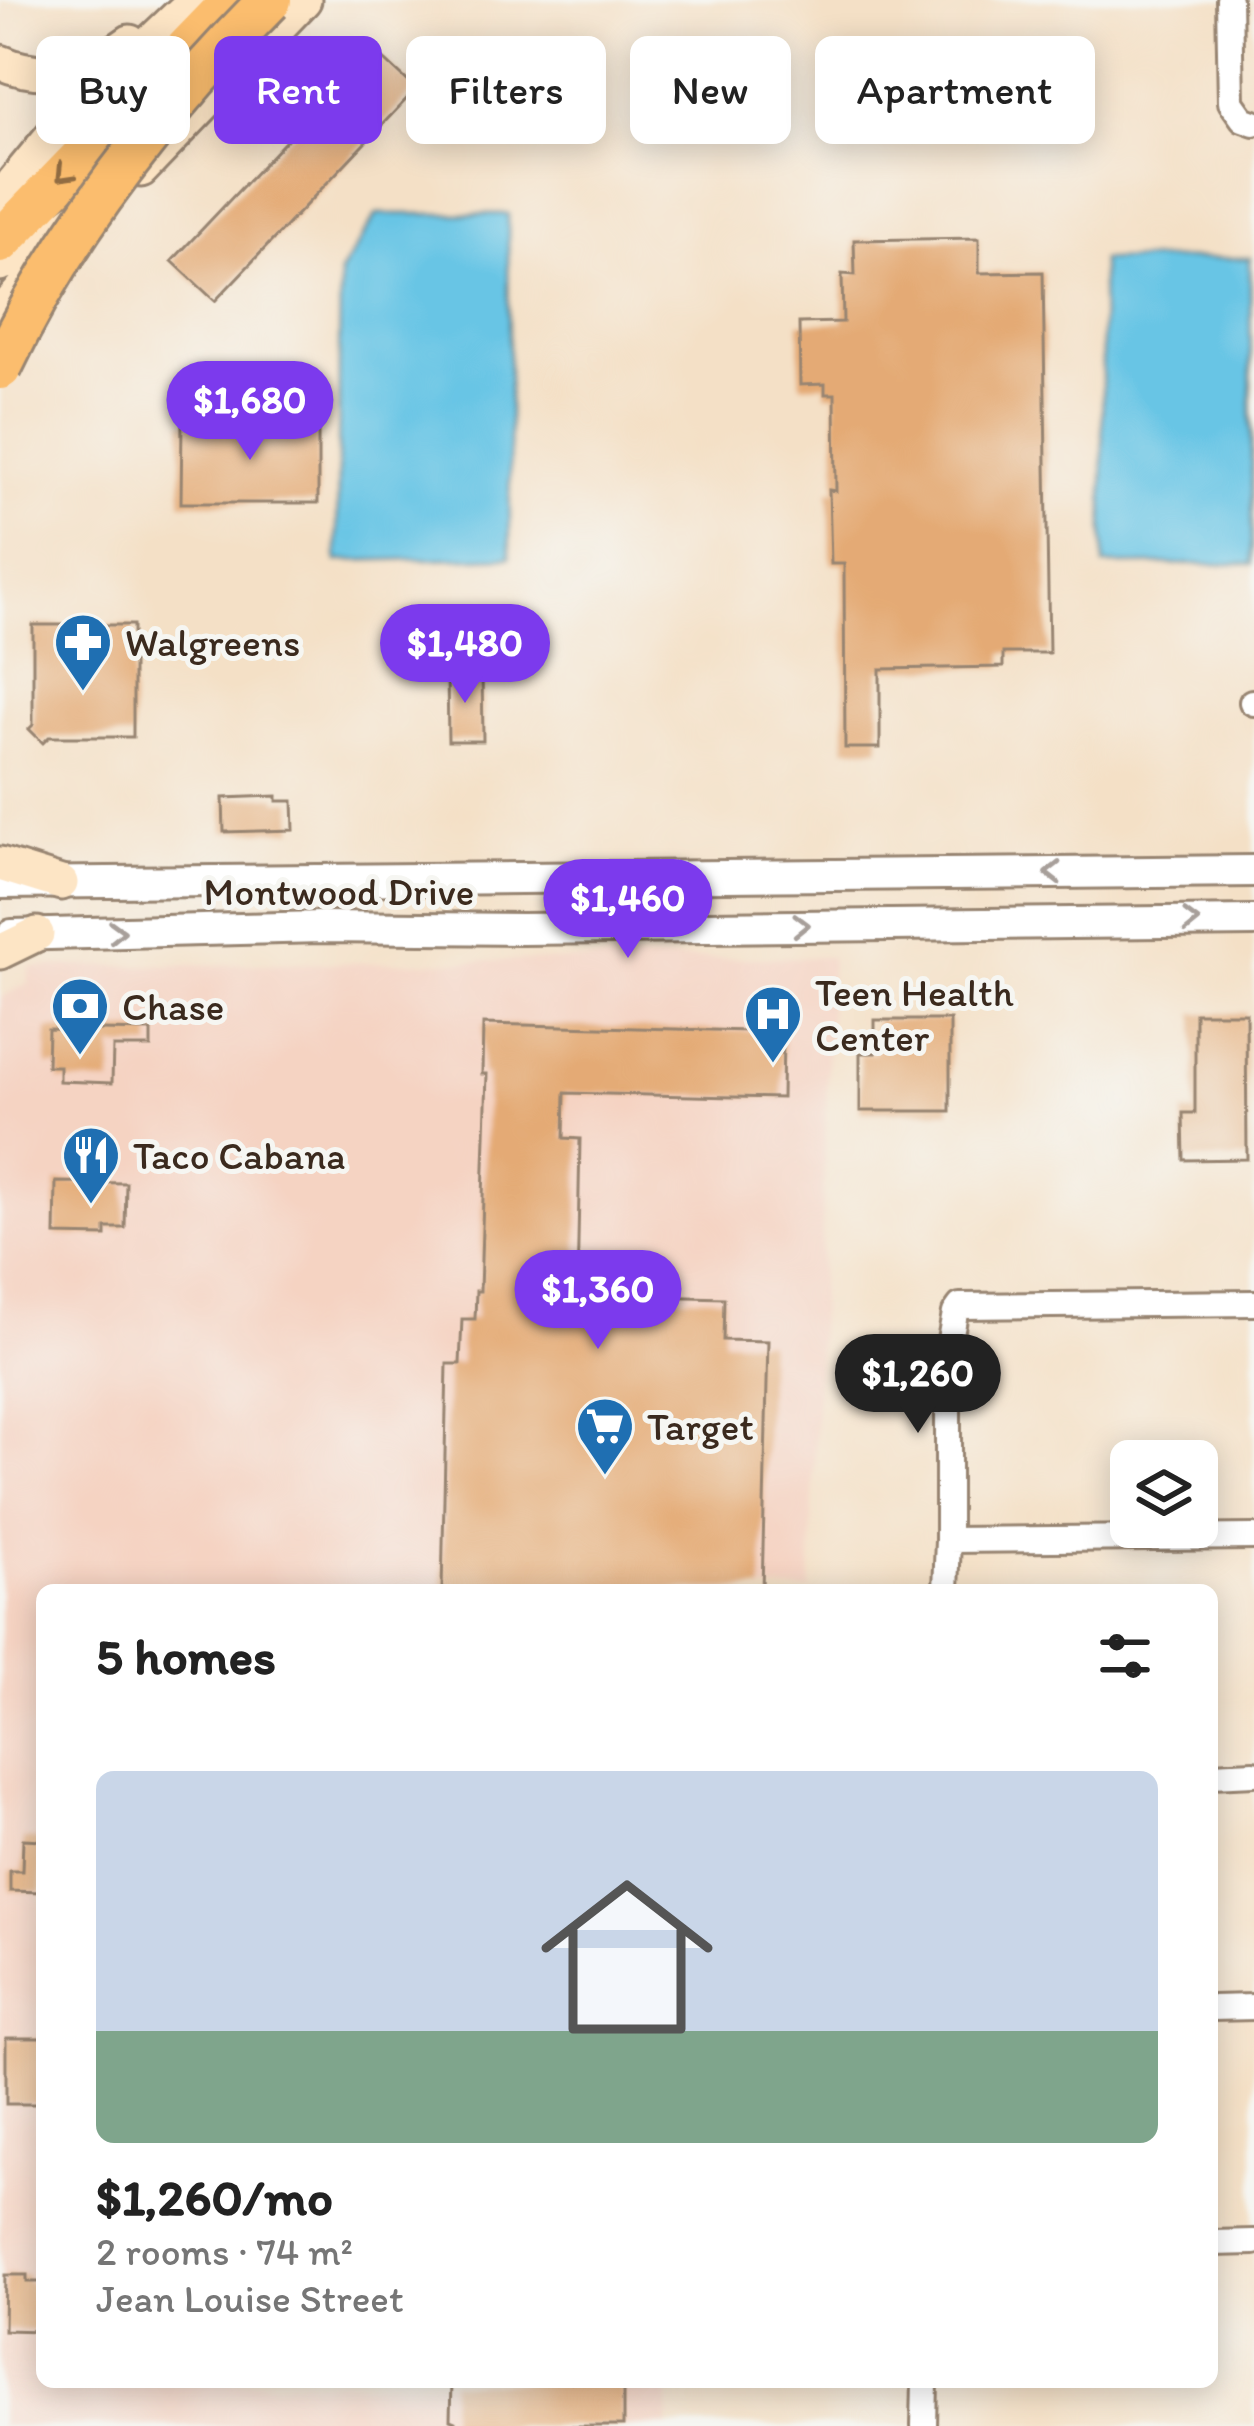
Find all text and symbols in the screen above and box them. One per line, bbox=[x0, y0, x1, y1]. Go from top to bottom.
chip: Buy bbox=[36, 36, 190, 144]
chip: Rent bbox=[214, 36, 382, 144]
chip: Filters bbox=[406, 36, 606, 144]
chip: New bbox=[630, 36, 791, 144]
chip: Apartment bbox=[815, 36, 1095, 144]
one-way arrow bbox=[57, 160, 79, 181]
pin: $1,680 bbox=[152, 361, 348, 463]
text: $1,680 bbox=[193, 376, 307, 423]
pin: $1,480 bbox=[367, 604, 563, 706]
pharmacy icon: Walgreens bbox=[52, 611, 114, 693]
place label: Walgreens bbox=[125, 619, 300, 666]
text: $1,480 bbox=[407, 619, 523, 666]
pin: $1,460 bbox=[530, 859, 726, 961]
one-way arrow bbox=[1043, 859, 1062, 885]
street label: Montwood Drive bbox=[204, 868, 474, 915]
text: $1,460 bbox=[570, 874, 686, 921]
one-way arrow bbox=[1182, 909, 1201, 935]
one-way arrow bbox=[793, 912, 811, 938]
one-way arrow bbox=[108, 919, 127, 945]
place label: Teen Health Center bbox=[815, 969, 1014, 1061]
bank icon: Chase bbox=[49, 975, 111, 1057]
place label: Chase bbox=[122, 983, 224, 1030]
hospital icon: Teen Health Center bbox=[742, 983, 804, 1065]
restaurant icon: Taco Cabana bbox=[60, 1124, 122, 1206]
place label: Taco Cabana bbox=[133, 1132, 345, 1179]
pin: $1,360 bbox=[500, 1250, 696, 1352]
text: $1,360 bbox=[541, 1265, 655, 1312]
pin: $1,260 bbox=[820, 1334, 1016, 1436]
text: $1,260 bbox=[862, 1349, 974, 1396]
supermarket icon: Target bbox=[574, 1395, 636, 1477]
place label: Target bbox=[647, 1403, 754, 1450]
map controls bbox=[1110, 1440, 1218, 1548]
button: layers bbox=[1110, 1440, 1218, 1548]
icon: filters bbox=[1092, 1623, 1158, 1689]
text: 5 homes bbox=[96, 1626, 276, 1687]
icon: home bbox=[519, 1849, 735, 2065]
text: $1,260/mo bbox=[96, 2167, 333, 2228]
text: 2 rooms · 74 m² bbox=[96, 2228, 353, 2275]
text: Jean Louise Street bbox=[96, 2275, 403, 2322]

